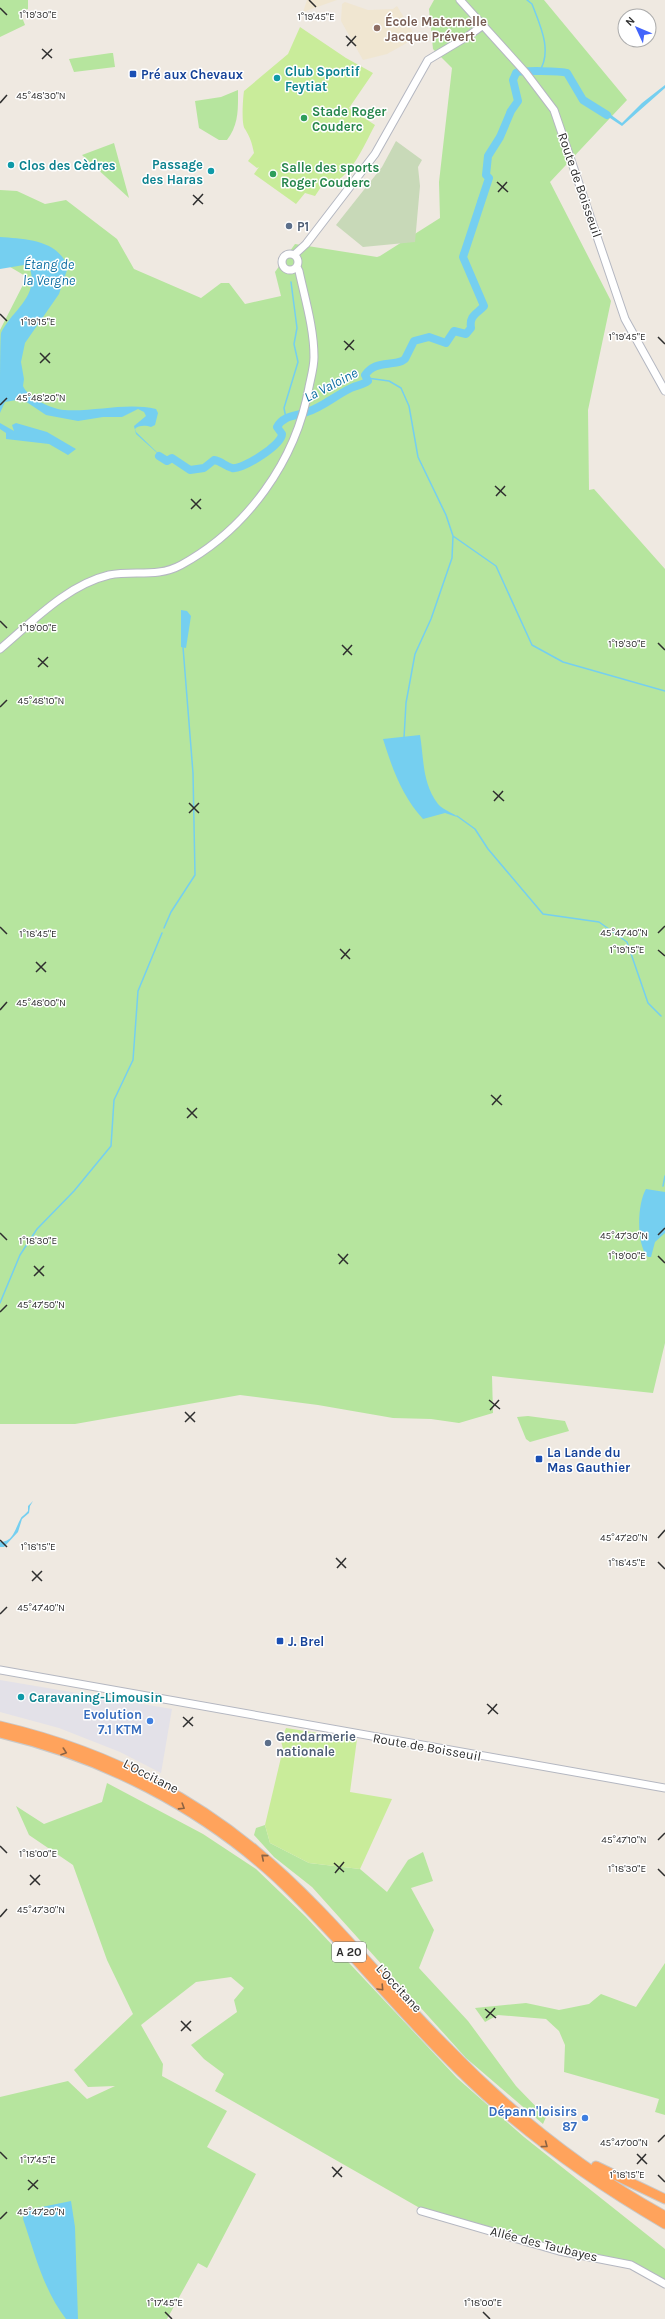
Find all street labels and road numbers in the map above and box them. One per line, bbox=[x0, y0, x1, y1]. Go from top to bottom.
street label: Route de Boisseuil bbox=[555, 131, 605, 239]
street label: Route de Boisseuil bbox=[372, 1730, 482, 1764]
street label: L'Occitane bbox=[121, 1756, 181, 1796]
road number: A 20 bbox=[332, 1942, 366, 1962]
street label: L'Occitane bbox=[373, 1961, 425, 2015]
street label: Allée des Taubayes bbox=[489, 2223, 599, 2265]

